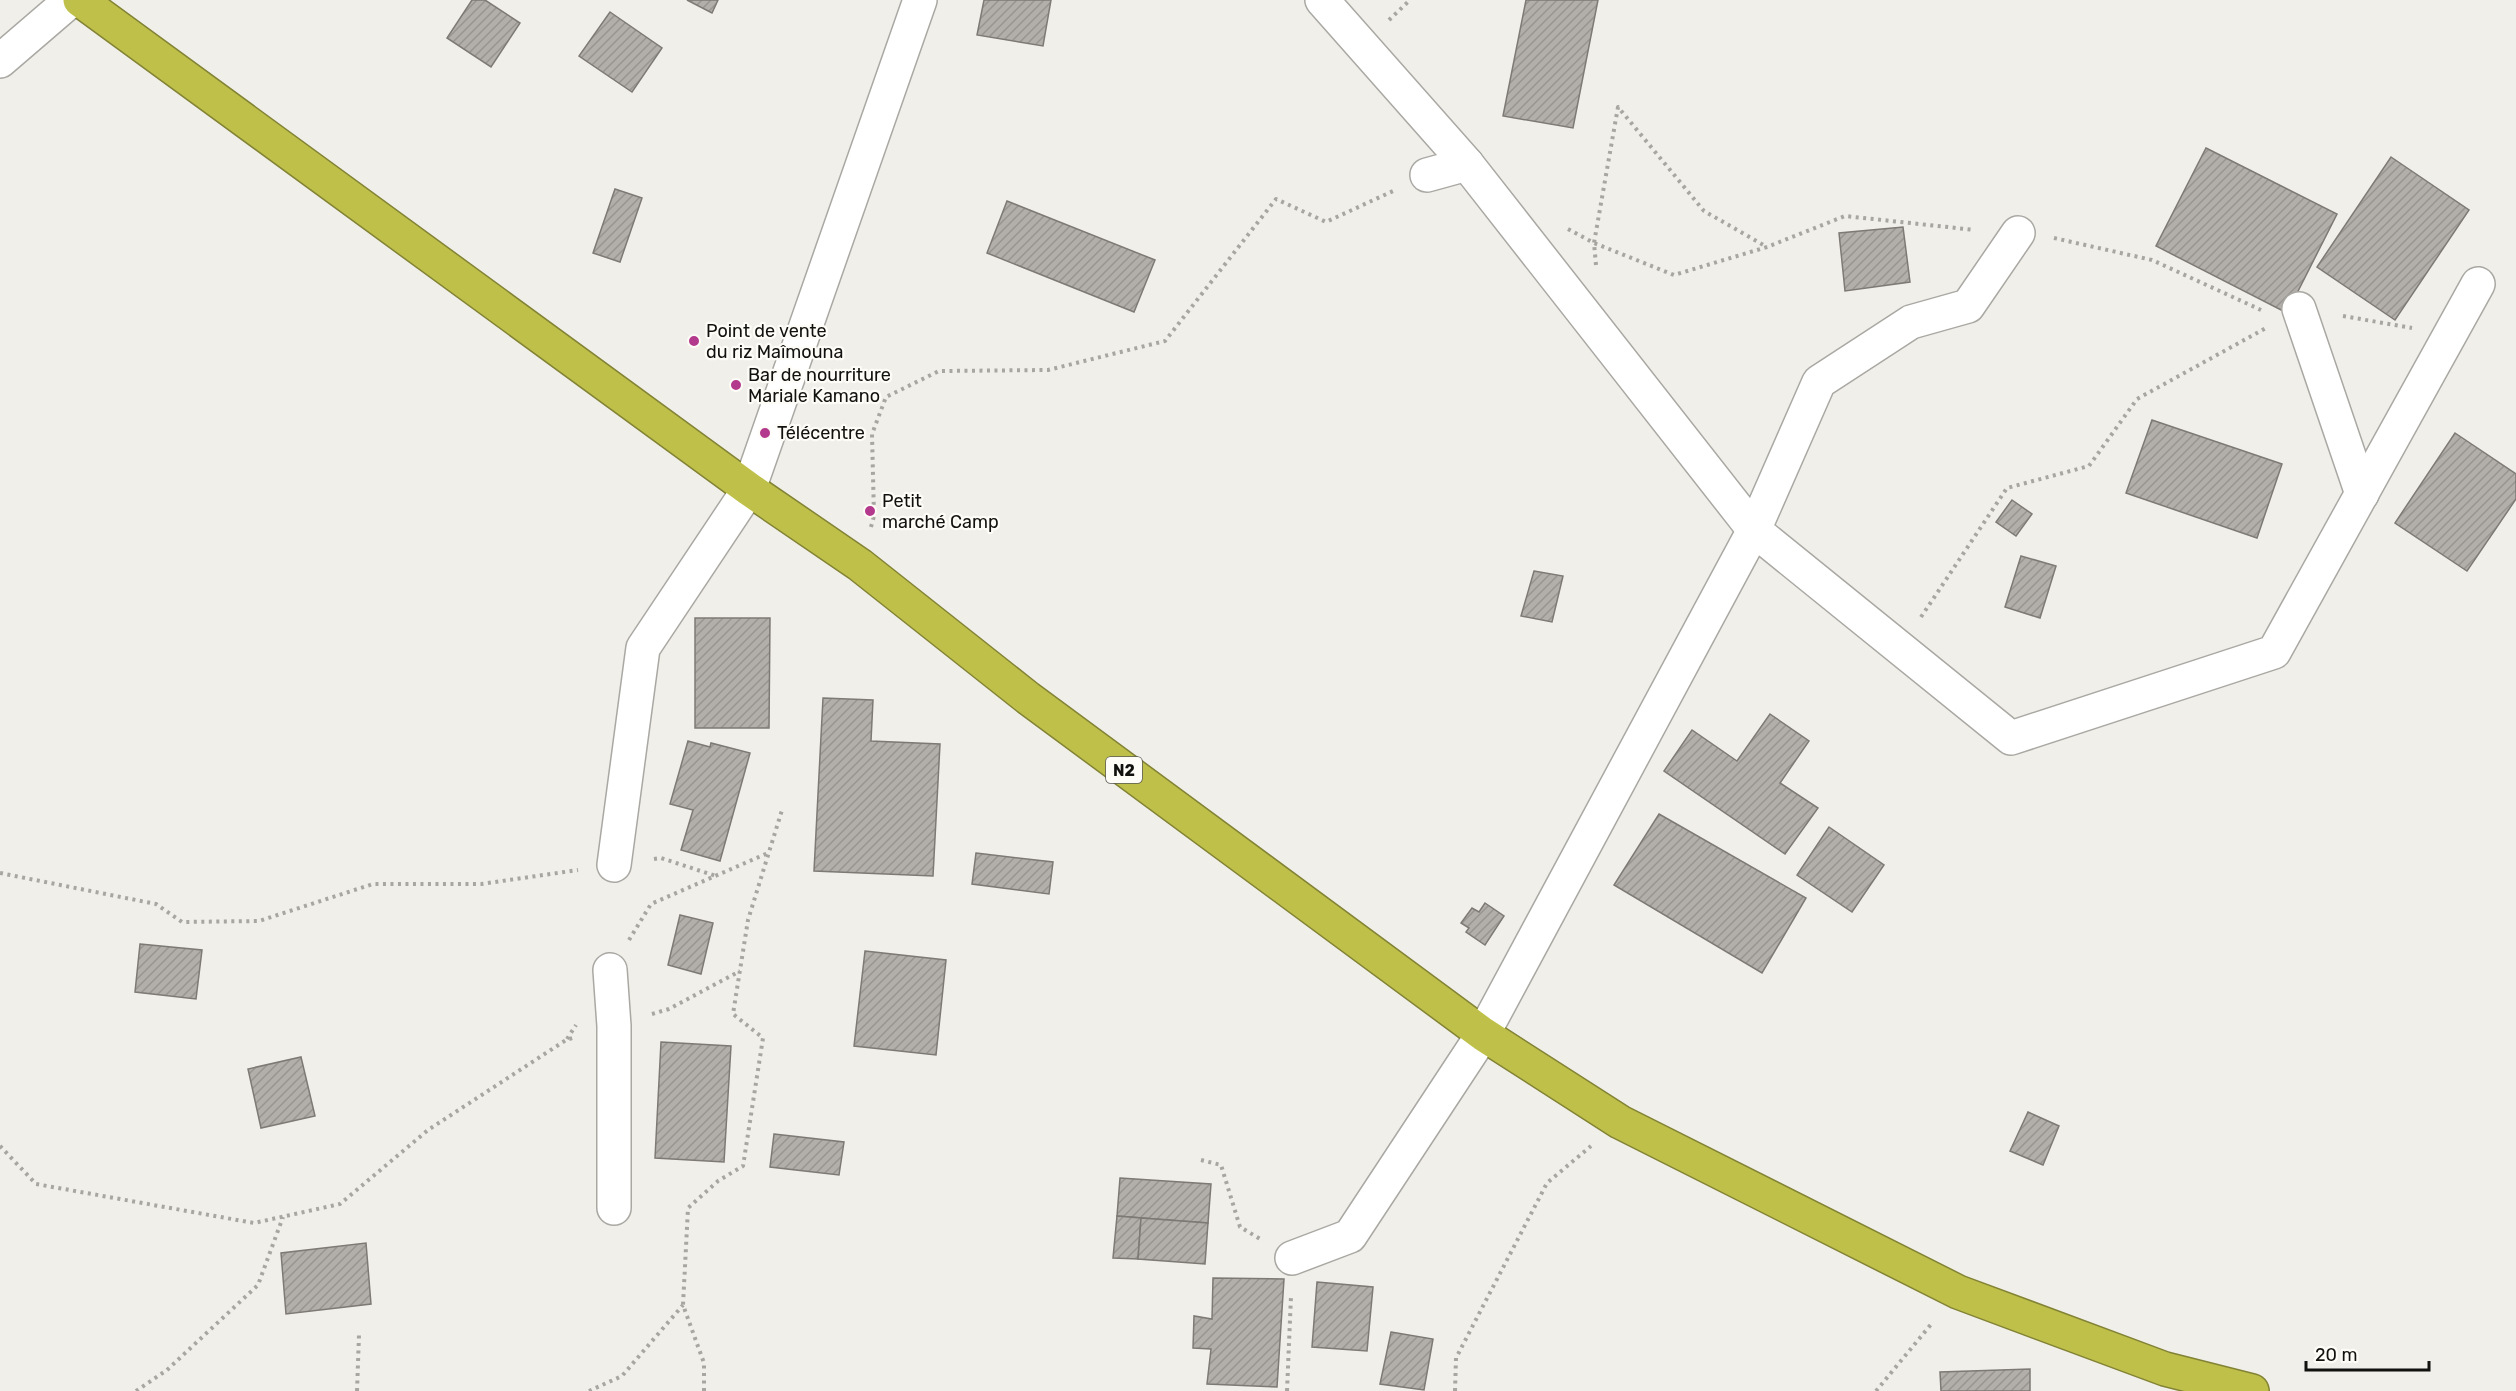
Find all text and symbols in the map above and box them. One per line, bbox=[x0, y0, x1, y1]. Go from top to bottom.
place label: Point de vente du riz Maîmouna bbox=[706, 320, 843, 363]
marker: Point de vente du riz Maîmouna bbox=[687, 334, 701, 348]
place label: Bar de nourriture Mariale Kamano bbox=[748, 364, 891, 407]
marker: Bar de nourriture Mariale Kamano bbox=[729, 378, 743, 392]
place label: Télécentre bbox=[777, 422, 865, 444]
marker: Télécentre bbox=[758, 426, 772, 440]
place label: Petit marché Camp bbox=[882, 490, 999, 533]
marker: Petit marché Camp bbox=[863, 504, 877, 518]
road number: N2 bbox=[1106, 757, 1142, 783]
scale bar bbox=[2306, 1334, 2429, 1372]
text: 20 m bbox=[2315, 1344, 2357, 1366]

